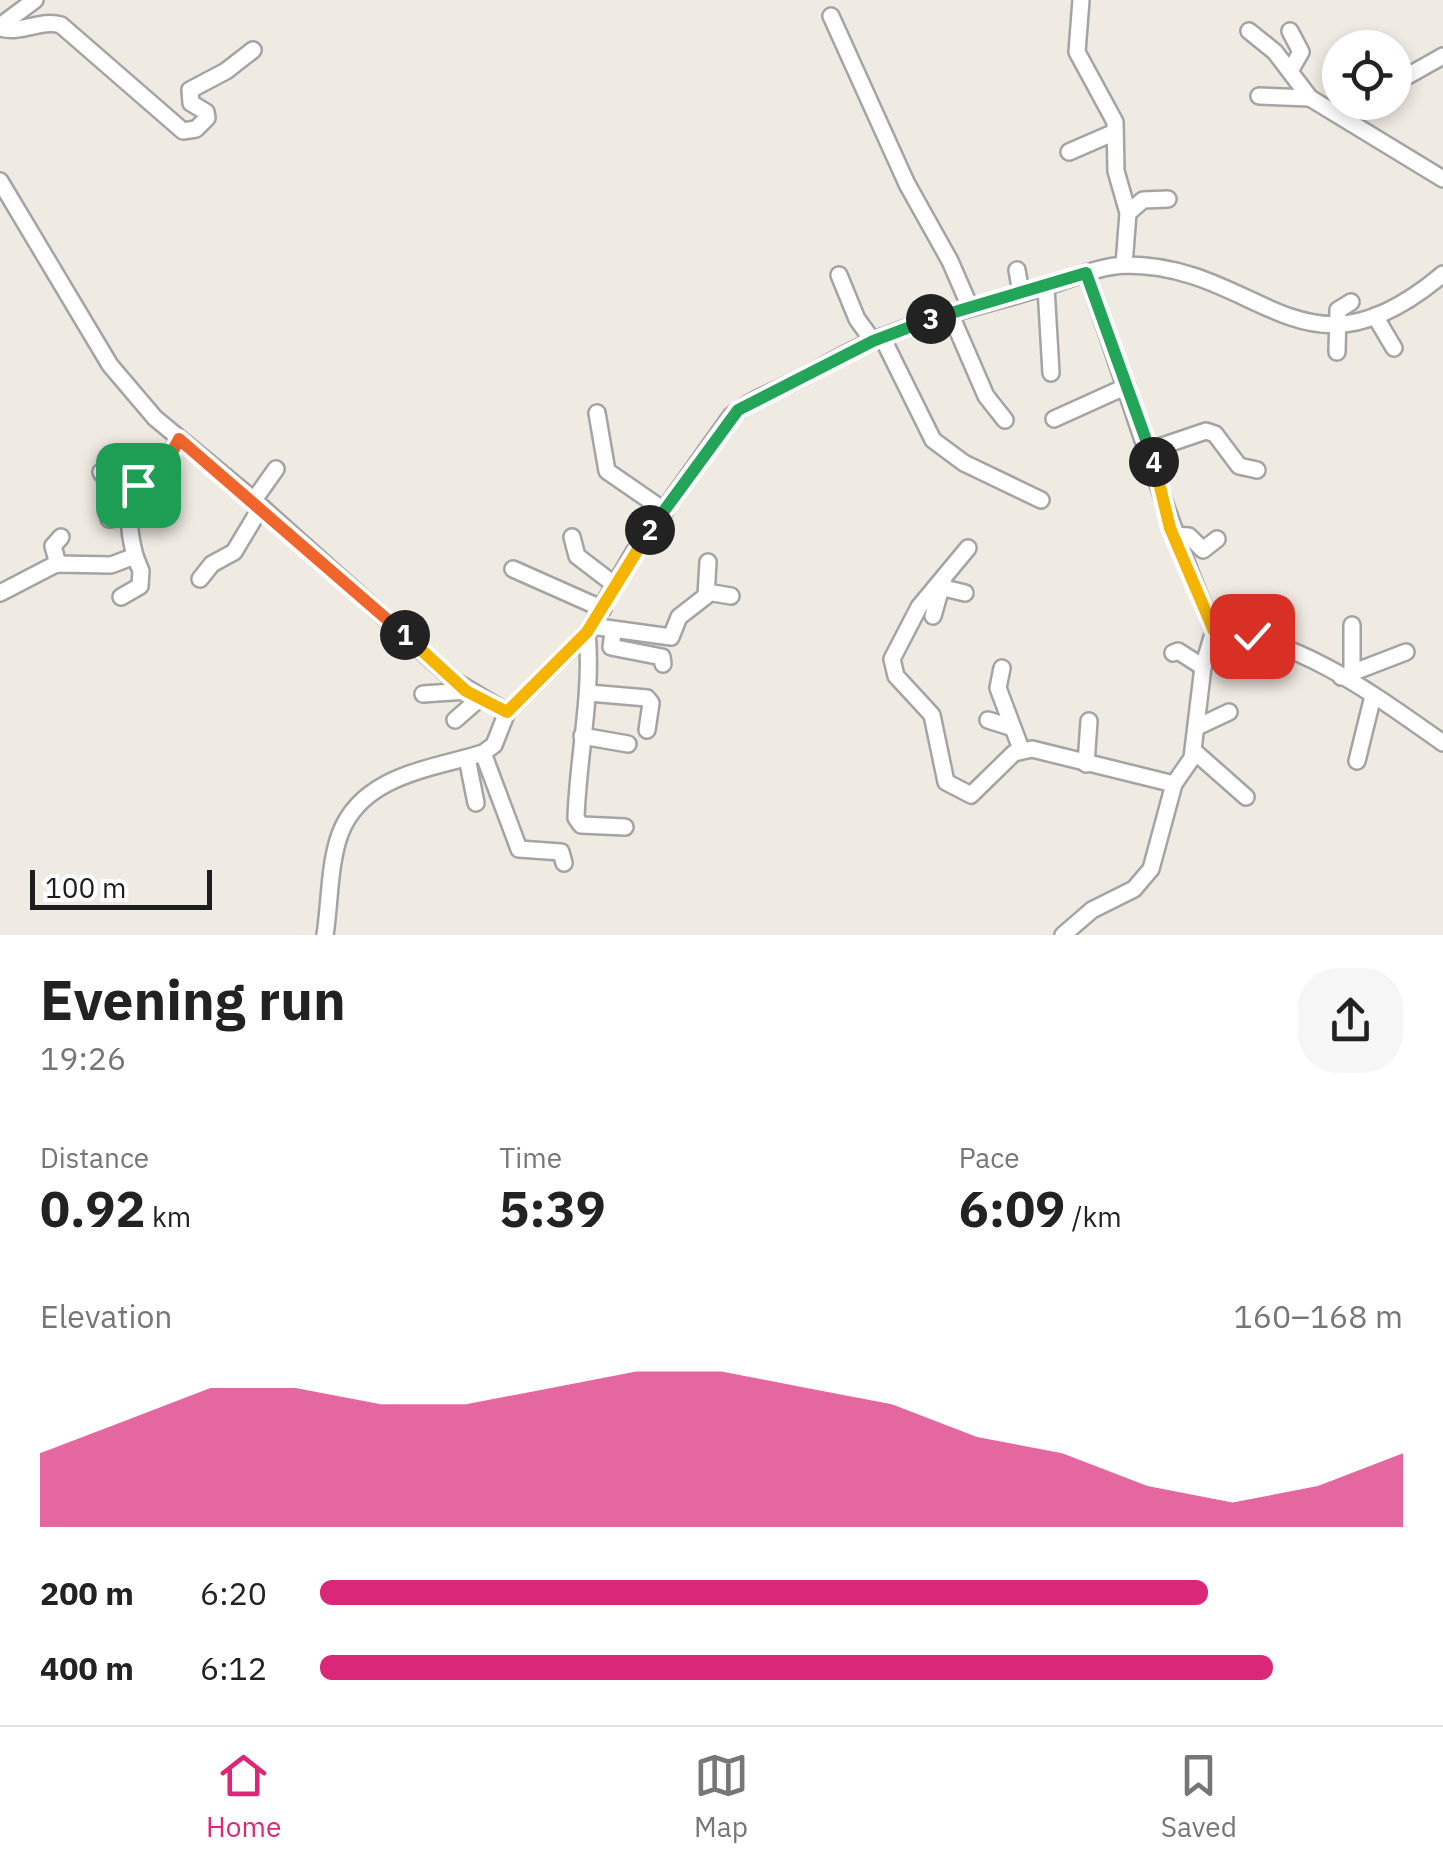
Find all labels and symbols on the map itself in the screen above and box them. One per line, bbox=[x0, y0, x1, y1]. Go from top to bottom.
pin: 3 bbox=[906, 294, 956, 344]
pin: 4 bbox=[1129, 437, 1179, 487]
pin bbox=[96, 443, 181, 528]
pin: 2 bbox=[625, 505, 675, 555]
pin bbox=[1210, 594, 1295, 679]
pin: 1 bbox=[380, 610, 430, 660]
scale bar bbox=[30, 865, 212, 910]

